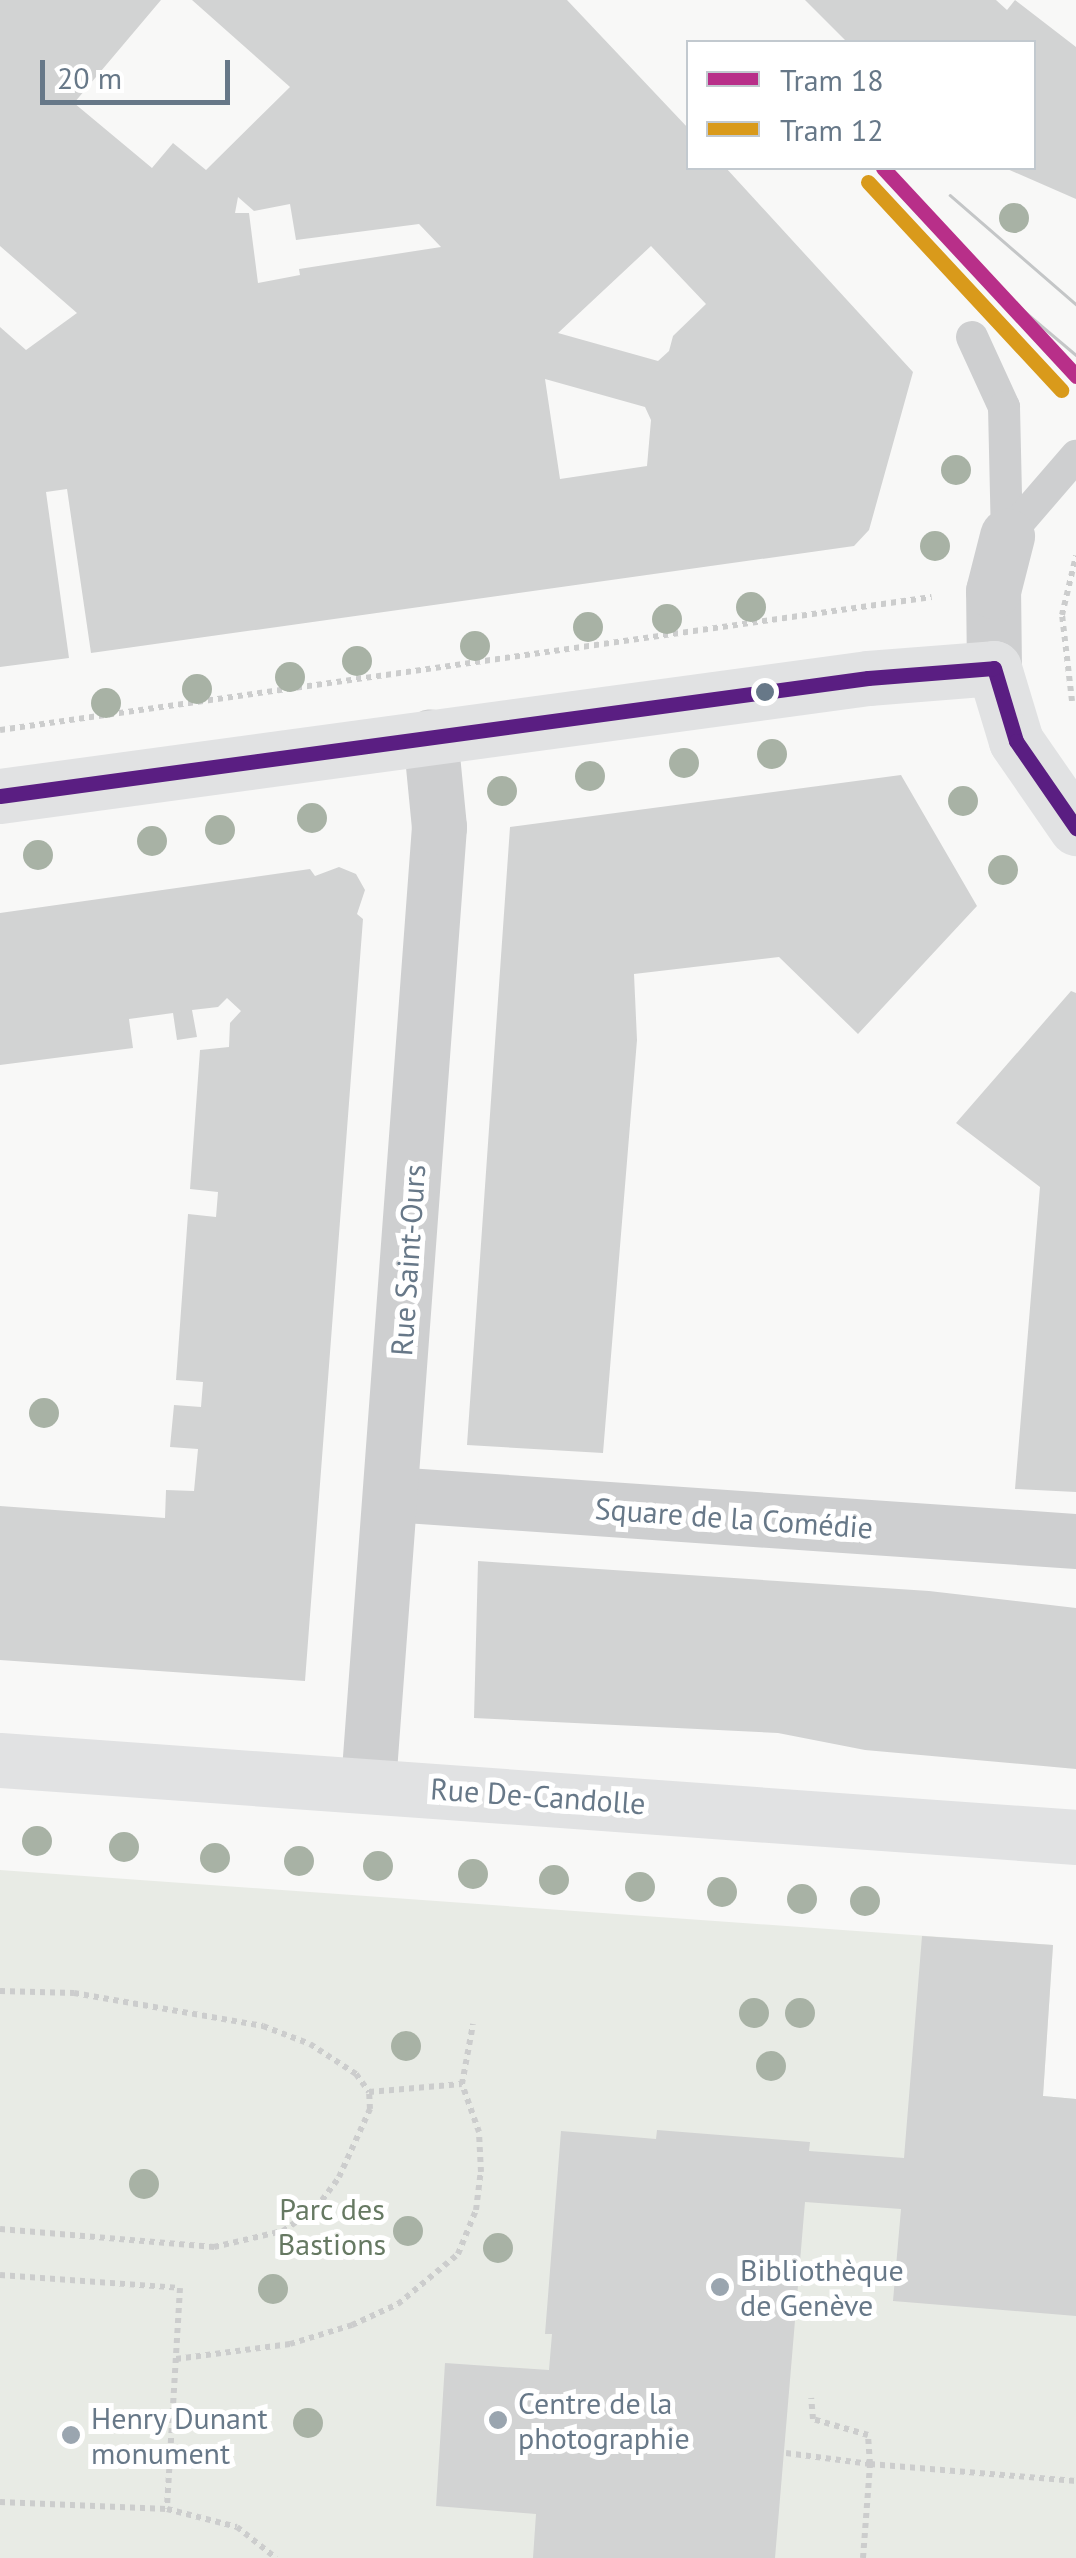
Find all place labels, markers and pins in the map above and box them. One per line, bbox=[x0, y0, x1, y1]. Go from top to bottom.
unlabelled marker bbox=[755, 682, 775, 702]
place label: Bibliothèque de Genève bbox=[740, 2252, 904, 2322]
marker: Bibliothèque de Genève bbox=[709, 2276, 731, 2298]
place label: Centre de la photographie bbox=[518, 2385, 690, 2456]
place label: Henry Dunant monument bbox=[91, 2400, 269, 2470]
marker: Centre de la photographie bbox=[487, 2409, 509, 2431]
marker: Henry Dunant monument bbox=[60, 2424, 82, 2446]

